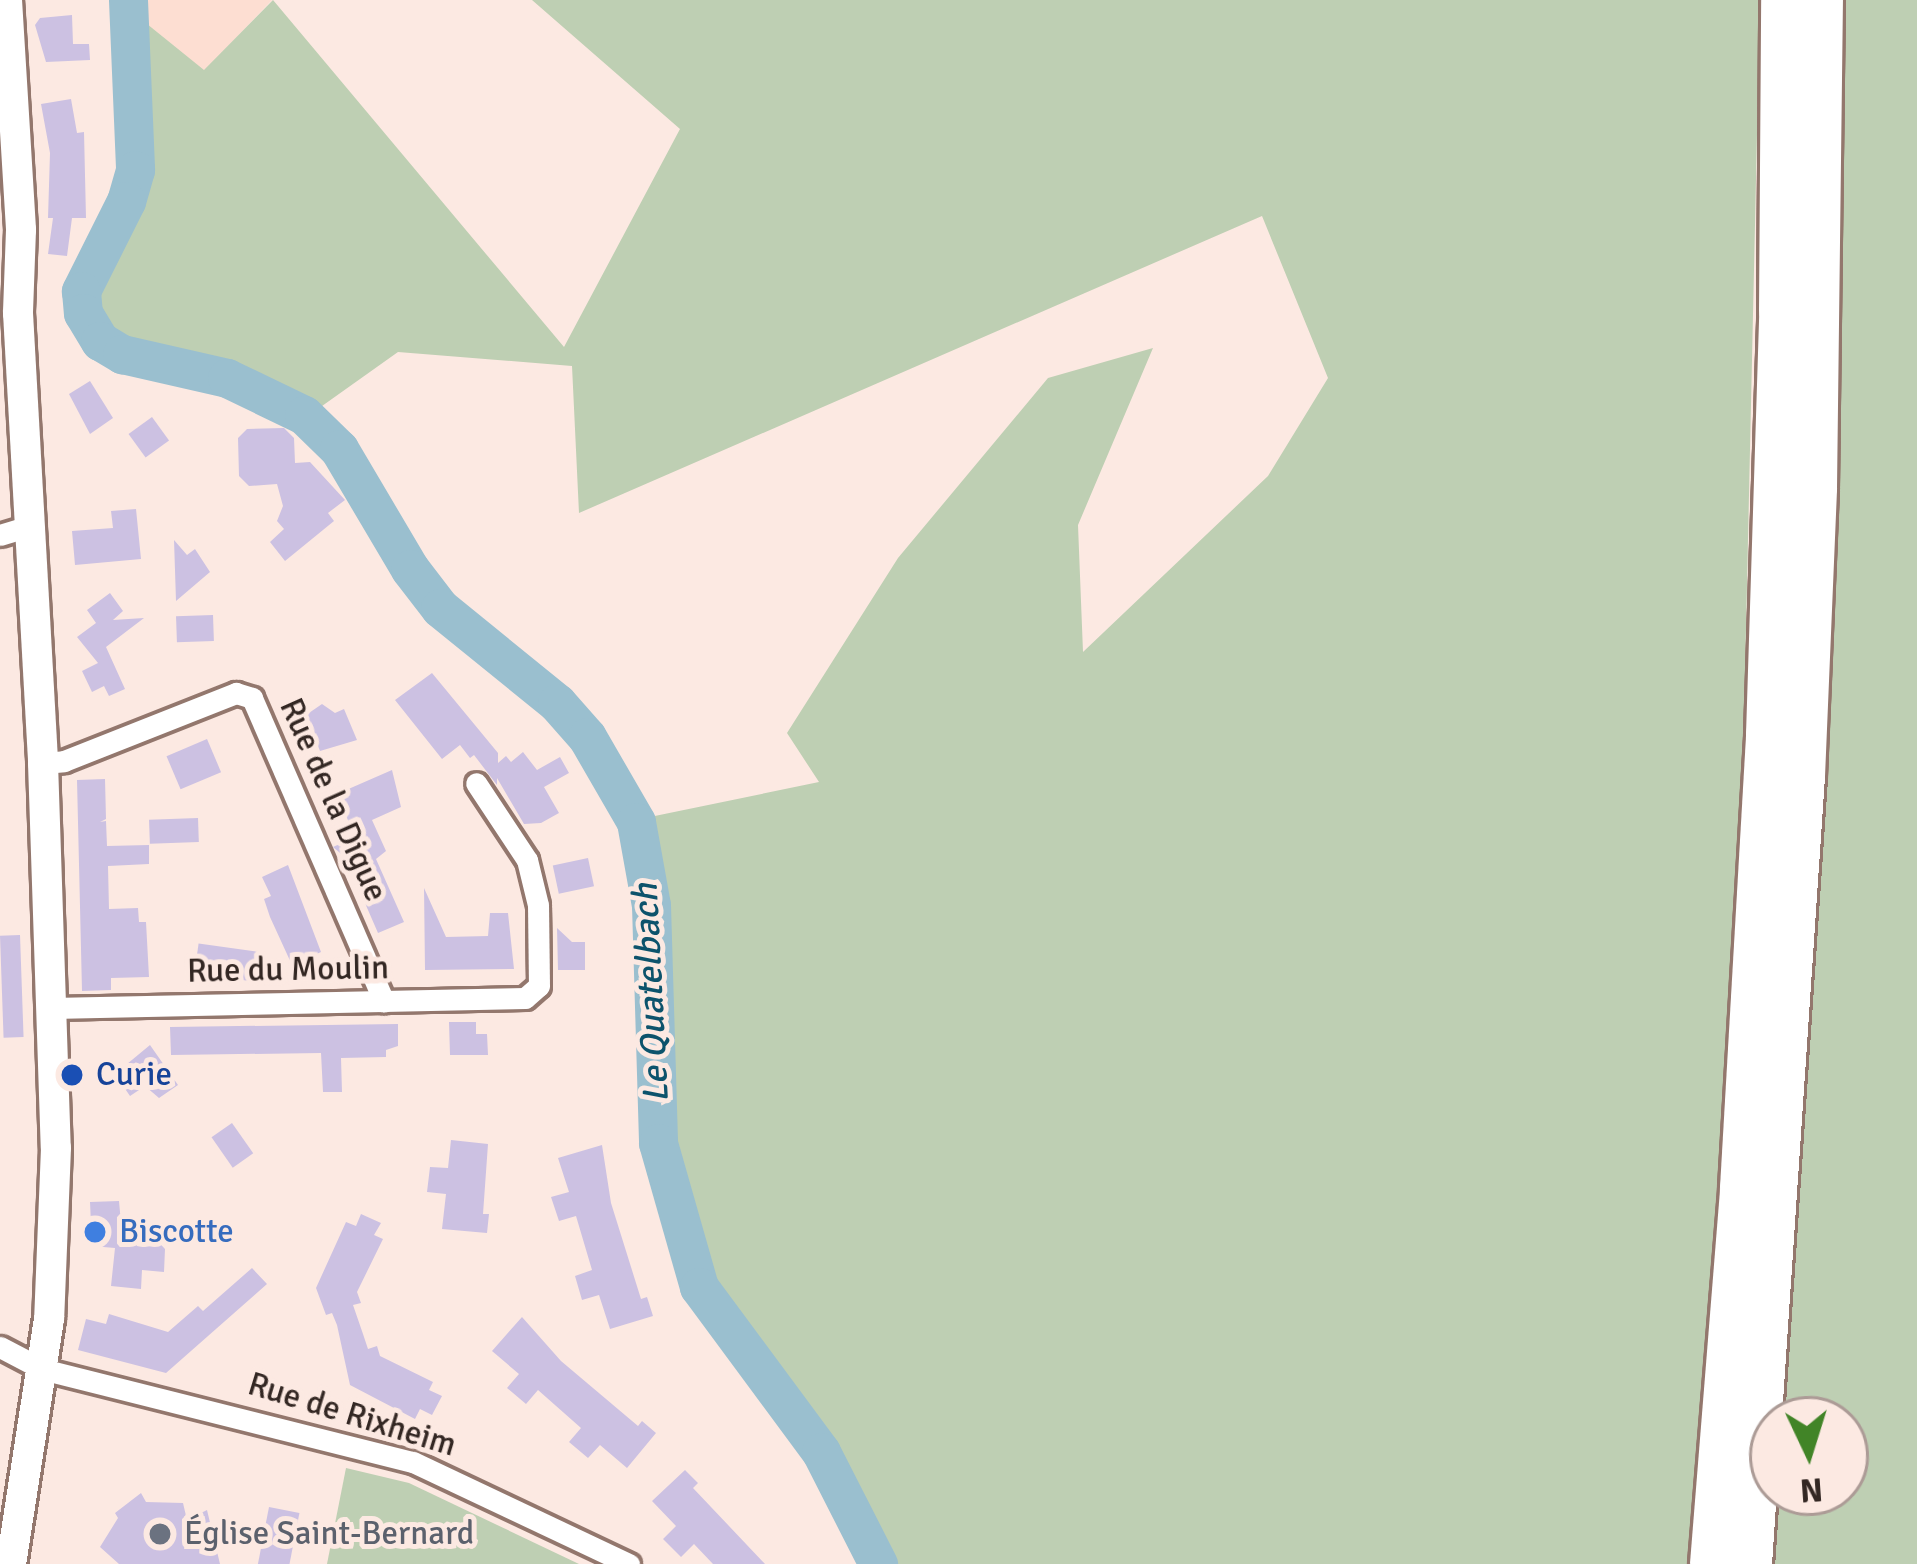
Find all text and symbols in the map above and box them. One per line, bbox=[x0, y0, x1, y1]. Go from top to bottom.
street label: Rue de la Digue bbox=[271, 692, 395, 908]
water label: Le Quatelbach bbox=[624, 882, 678, 1104]
street label: Rue du Moulin bbox=[187, 948, 389, 992]
place label: Curie bbox=[96, 1055, 172, 1095]
marker: Curie bbox=[59, 1062, 85, 1088]
place label: Biscotte bbox=[119, 1212, 234, 1252]
marker: Biscotte bbox=[82, 1219, 108, 1245]
street label: Rue de Rixheim bbox=[243, 1365, 461, 1465]
north arrow bbox=[1749, 1396, 1869, 1516]
text: N bbox=[1798, 1468, 1824, 1511]
place label: Église Saint-Bernard bbox=[184, 1514, 474, 1554]
marker: Église Saint-Bernard bbox=[147, 1521, 173, 1547]

